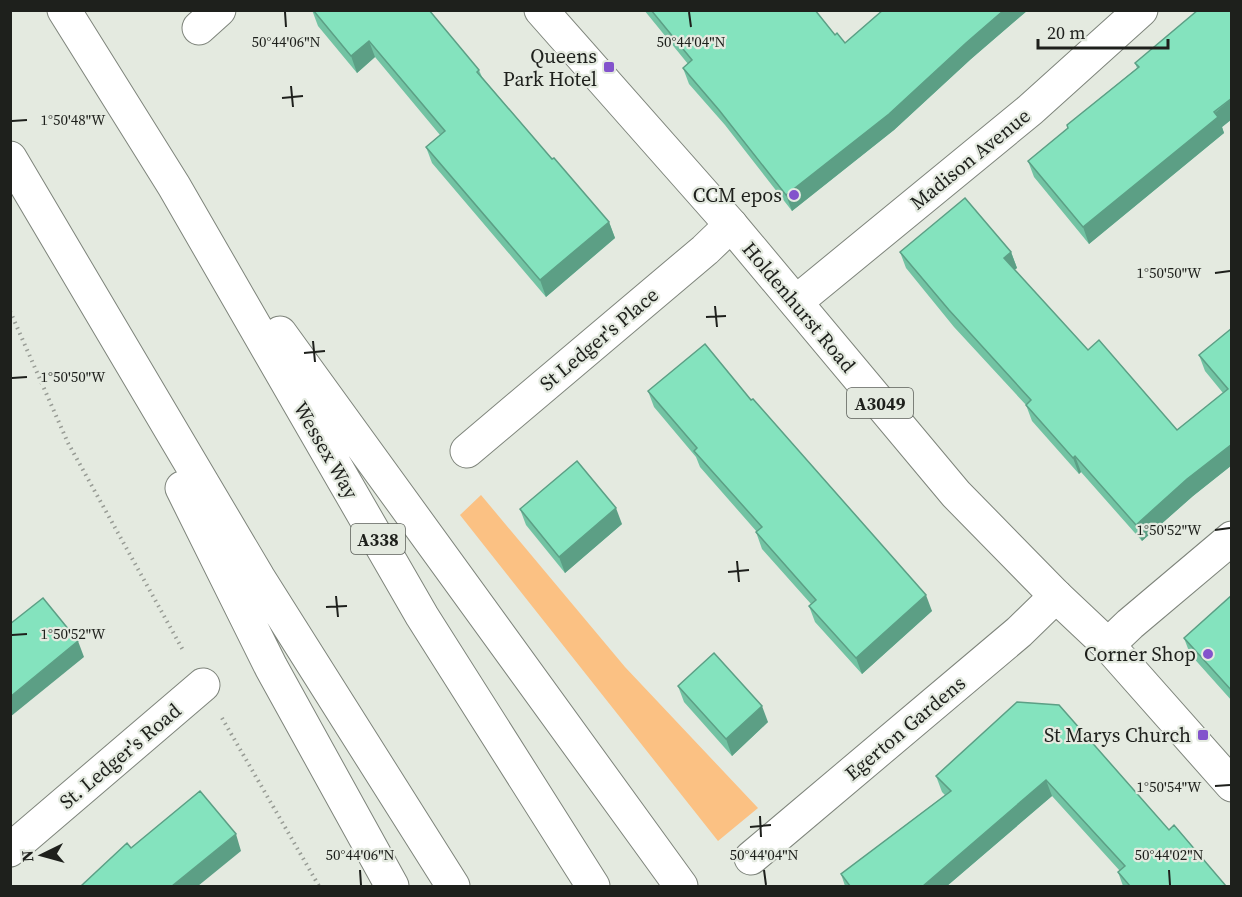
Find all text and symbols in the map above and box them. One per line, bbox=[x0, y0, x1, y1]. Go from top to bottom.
scale bar bbox=[1038, 12, 1168, 50]
text: 20 m bbox=[1047, 20, 1085, 45]
text: 50°44'06"N bbox=[251, 31, 321, 52]
text: 50°44'04"N bbox=[656, 31, 726, 52]
place label: Queens Park Hotel bbox=[503, 42, 597, 93]
marker: Queens Park Hotel bbox=[602, 60, 616, 74]
street label: Madison Avenue bbox=[904, 102, 1036, 216]
text: 1°50'48"W bbox=[41, 109, 106, 130]
place label: CCM epos bbox=[693, 181, 782, 209]
marker: CCM epos bbox=[787, 188, 801, 202]
street label: Holdenhurst Road bbox=[736, 236, 862, 379]
text: 1°50'50"W bbox=[1137, 262, 1202, 283]
street label: St Ledger's Place bbox=[534, 281, 664, 397]
text: 1°50'50"W bbox=[41, 366, 106, 387]
road number: A3049 bbox=[847, 388, 913, 418]
street label: Wessex Way bbox=[287, 396, 366, 505]
text: 1°50'52"W bbox=[1137, 519, 1202, 540]
road number: A338 bbox=[351, 524, 405, 554]
text: 1°50'52"W bbox=[41, 623, 106, 644]
place label: Corner Shop bbox=[1084, 640, 1196, 668]
marker: Corner Shop bbox=[1201, 647, 1215, 661]
street label: Egerton Gardens bbox=[839, 669, 971, 787]
street label: St. Ledger's Road bbox=[53, 696, 187, 815]
place label: St Marys Church bbox=[1044, 721, 1191, 749]
marker: St Marys Church bbox=[1196, 728, 1210, 742]
text: 1°50'54"W bbox=[1137, 776, 1202, 797]
north arrow bbox=[12, 825, 72, 885]
text: 50°44'06"N bbox=[325, 844, 395, 865]
text: 50°44'04"N bbox=[729, 844, 799, 865]
text: 50°44'02"N bbox=[1134, 844, 1204, 865]
text: N bbox=[16, 849, 39, 863]

